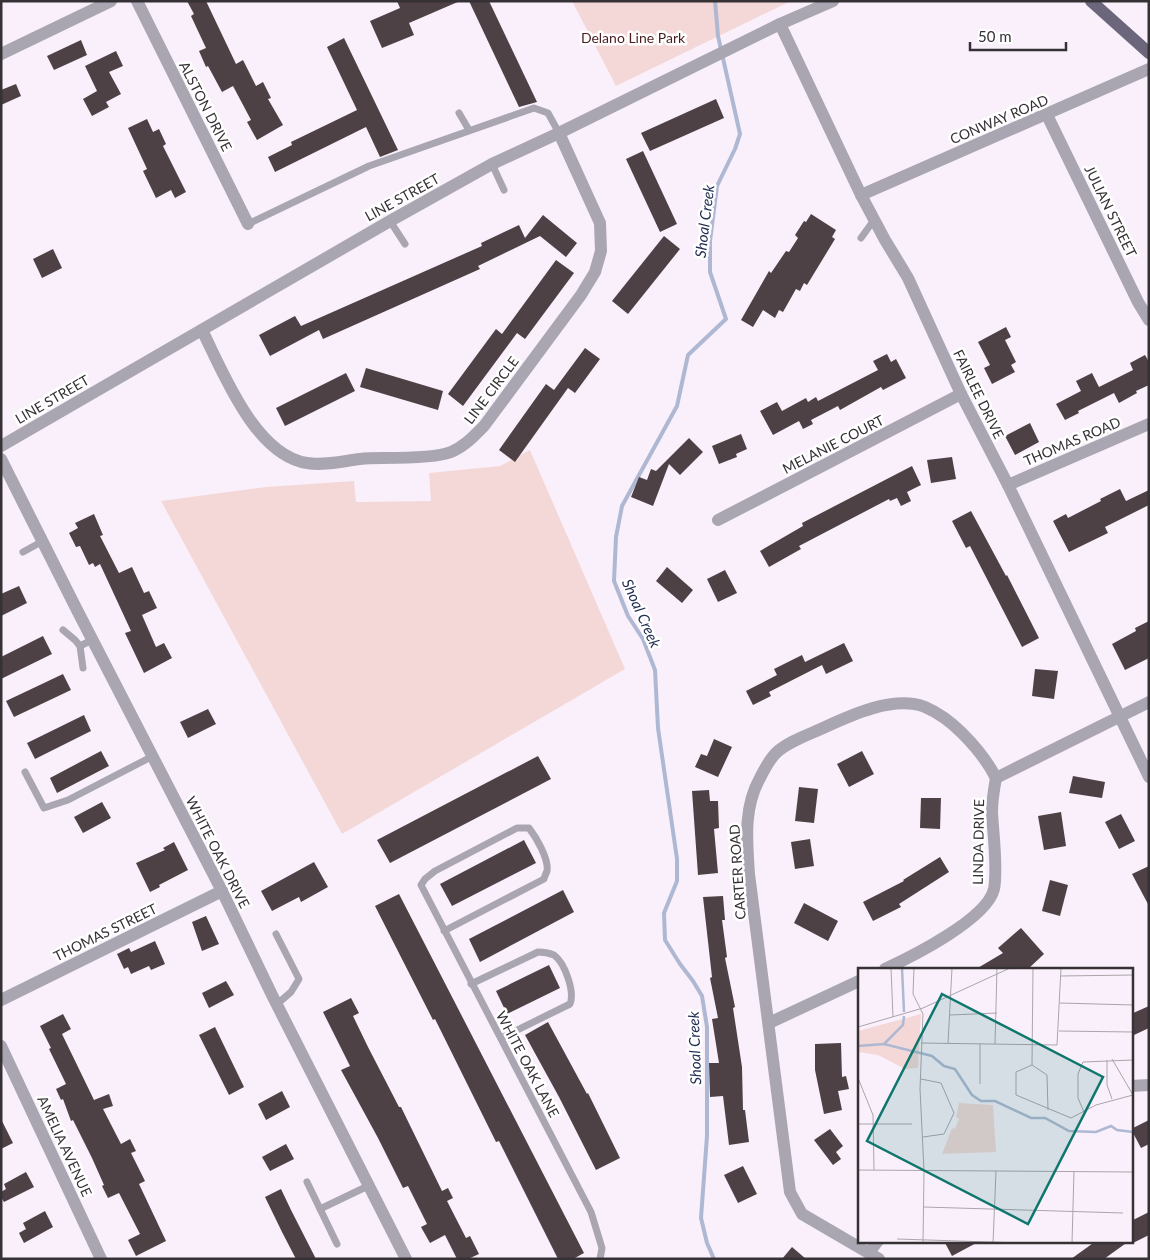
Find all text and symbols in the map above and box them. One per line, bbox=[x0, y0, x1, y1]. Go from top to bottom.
scale bar bbox=[970, 20, 1066, 52]
text: 50 m bbox=[978, 27, 1012, 45]
park label: Delano Line Park bbox=[581, 29, 686, 46]
street label: ALSTON DRIVE bbox=[176, 58, 236, 154]
street label: CONWAY ROAD bbox=[947, 91, 1051, 147]
street label: JULIAN STREET bbox=[1081, 162, 1141, 260]
street label: LINE STREET bbox=[362, 169, 443, 224]
water label: Shoal Creek bbox=[691, 183, 718, 258]
street label: FAIRLEE DRIVE bbox=[950, 347, 1008, 441]
street label: LINE CIRCLE bbox=[460, 353, 522, 427]
street label: LINE STREET bbox=[12, 371, 93, 427]
street label: MELANIE COURT bbox=[780, 411, 887, 477]
street label: THOMAS ROAD bbox=[1021, 413, 1123, 469]
water label: Shoal Creek bbox=[619, 576, 665, 651]
street label: WHITE OAK DRIVE bbox=[182, 793, 254, 911]
street label: LINDA DRIVE bbox=[969, 799, 987, 885]
street label: CARTER ROAD bbox=[725, 824, 749, 920]
street label: THOMAS STREET bbox=[51, 899, 160, 964]
inset map bbox=[858, 968, 1132, 1242]
street label: WHITE OAK LANE bbox=[493, 1008, 563, 1120]
water label: Shoal Creek bbox=[684, 1010, 704, 1085]
street label: AMELIA AVENUE bbox=[34, 1093, 96, 1199]

